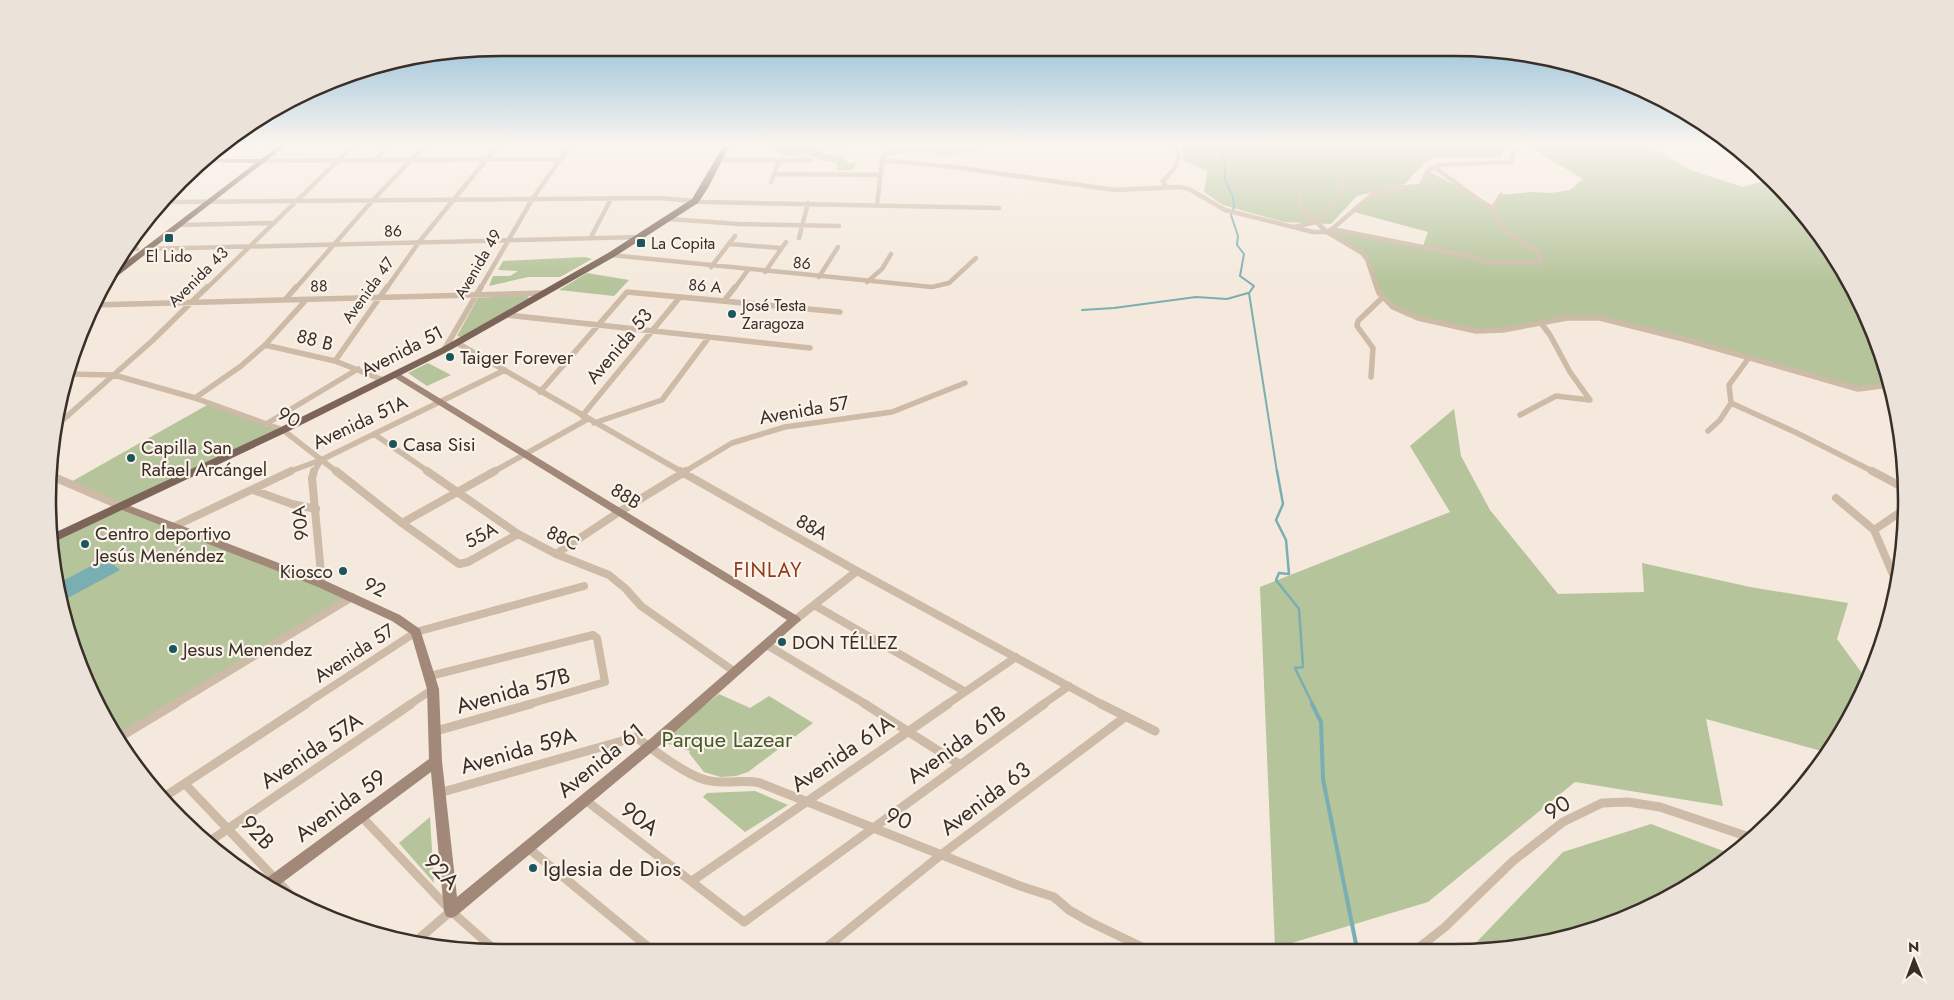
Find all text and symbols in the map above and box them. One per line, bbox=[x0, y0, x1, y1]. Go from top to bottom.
street label: 86 bbox=[384, 219, 402, 243]
street label: Avenida 49 bbox=[449, 225, 507, 303]
marker: El Lido bbox=[163, 232, 175, 244]
place label: La Copita bbox=[651, 232, 715, 255]
marker: La Copita bbox=[635, 237, 647, 249]
street label: Avenida 43 bbox=[163, 241, 234, 312]
place label: El Lido bbox=[146, 245, 193, 268]
street label: 86 bbox=[792, 251, 812, 275]
street label: Avenida 47 bbox=[336, 252, 400, 328]
street label: 86 A bbox=[687, 273, 723, 299]
street label: 88 bbox=[310, 274, 328, 298]
place label: José Testa Zaragoza bbox=[740, 294, 806, 335]
street label: Avenida 53 bbox=[579, 302, 659, 390]
marker: José Testa Zaragoza bbox=[726, 308, 738, 320]
street label: Avenida 51 bbox=[356, 319, 448, 383]
street label: 88 B bbox=[294, 322, 336, 358]
place label: Taiger Forever bbox=[460, 344, 574, 371]
marker: Taiger Forever bbox=[444, 351, 456, 363]
street label: Avenida 51A bbox=[308, 388, 412, 456]
street label: Avenida 57 bbox=[757, 389, 851, 431]
street label: 90 bbox=[273, 400, 305, 434]
place label: Casa Sisi bbox=[403, 431, 476, 458]
place label: Capilla San Rafael Arcángel bbox=[141, 434, 267, 483]
marker: Casa Sisi bbox=[387, 438, 399, 450]
marker: Capilla San Rafael Arcángel bbox=[125, 452, 137, 464]
street label: 88B bbox=[606, 476, 646, 516]
street label: 90A bbox=[285, 504, 315, 542]
street label: 88A bbox=[791, 507, 833, 547]
street label: 55A bbox=[460, 515, 503, 555]
street label: 88C bbox=[542, 519, 584, 557]
place label: Centro deportivo Jesús Menéndez bbox=[92, 520, 231, 569]
marker: Centro deportivo Jesús Menéndez bbox=[79, 538, 91, 550]
district label: FINLAY bbox=[733, 556, 803, 585]
place label: Kiosco bbox=[280, 558, 333, 585]
marker: Kiosco bbox=[337, 565, 349, 577]
street label: 92 bbox=[359, 570, 391, 604]
street label: Avenida 57 bbox=[309, 617, 399, 689]
place label: DON TÉLLEZ bbox=[792, 629, 898, 656]
place label: Jesus Menendez bbox=[180, 636, 313, 663]
marker: DON TÉLLEZ bbox=[776, 636, 788, 648]
marker: Jesus Menendez bbox=[167, 643, 179, 655]
street label: Avenida 57B bbox=[452, 658, 574, 722]
street label: Avenida 61B bbox=[900, 697, 1012, 791]
street label: Avenida 57A bbox=[253, 704, 369, 796]
street label: Avenida 61A bbox=[784, 706, 900, 799]
street label: Avenida 61 bbox=[550, 715, 650, 805]
street label: Avenida 59A bbox=[456, 718, 580, 782]
park label: Parque Lazear bbox=[662, 723, 793, 755]
street label: Avenida 63 bbox=[933, 753, 1037, 843]
street label: Avenida 59 bbox=[288, 761, 392, 849]
street label: 90 bbox=[1538, 787, 1576, 827]
street label: 90A bbox=[614, 793, 666, 843]
street label: 90 bbox=[881, 798, 917, 838]
street label: 92B bbox=[234, 807, 282, 857]
street label: 92A bbox=[417, 846, 468, 897]
place label: Iglesia de Dios bbox=[543, 852, 681, 884]
marker: Iglesia de Dios bbox=[527, 862, 539, 874]
north arrow bbox=[1889, 935, 1939, 985]
text: N bbox=[1908, 937, 1920, 957]

